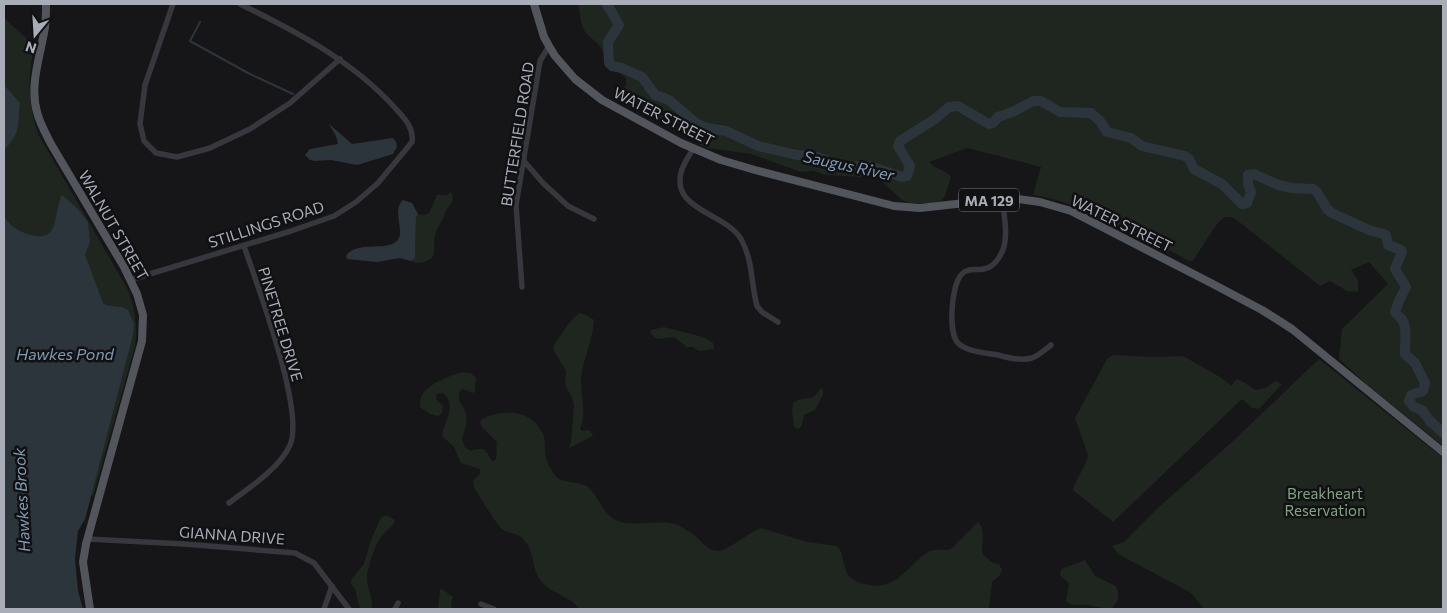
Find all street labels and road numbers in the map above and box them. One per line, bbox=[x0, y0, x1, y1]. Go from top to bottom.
street label: BUTTERFIELD ROAD bbox=[497, 60, 537, 208]
street label: WATER STREET bbox=[611, 83, 718, 149]
street label: WALNUT STREET bbox=[75, 167, 153, 283]
road number: MA 129 bbox=[959, 188, 1019, 212]
street label: WATER STREET bbox=[1068, 191, 1176, 255]
street label: STILLINGS ROAD bbox=[206, 197, 326, 251]
street label: PINETREE DRIVE bbox=[255, 265, 307, 383]
street label: GIANNA DRIVE bbox=[179, 522, 286, 548]

